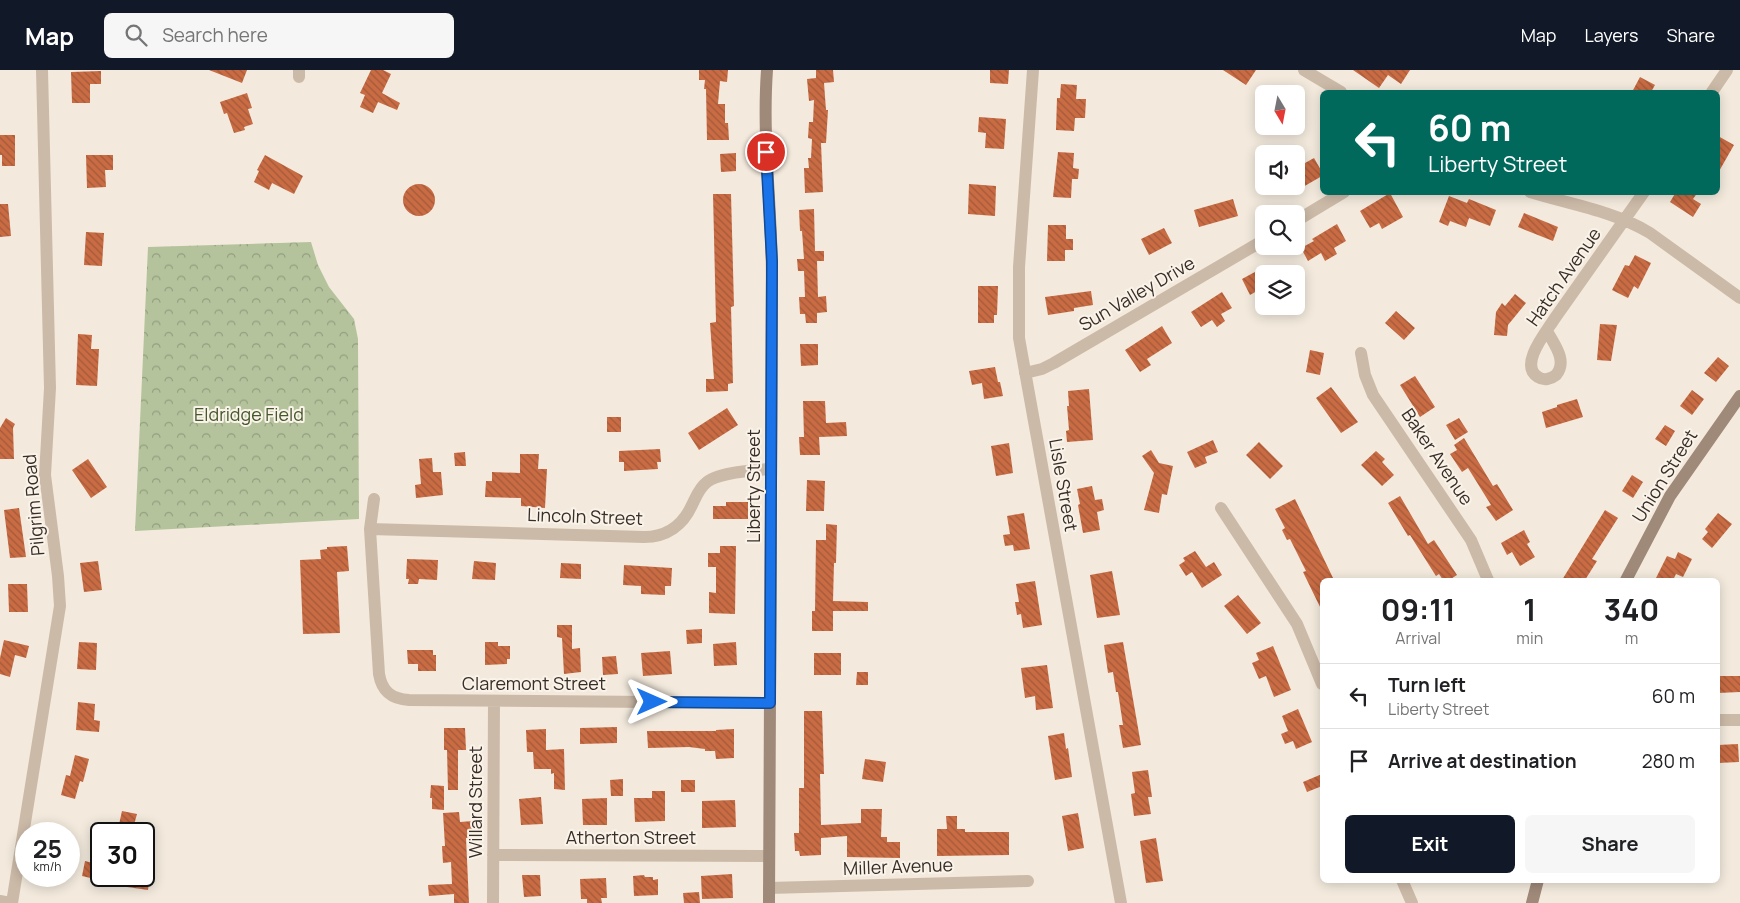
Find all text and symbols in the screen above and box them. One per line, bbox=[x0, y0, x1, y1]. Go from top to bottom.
search box bbox=[104, 13, 454, 58]
text: Map bbox=[25, 19, 74, 52]
icon: search bbox=[122, 21, 150, 49]
text: Search here bbox=[162, 22, 268, 48]
text: Map bbox=[1521, 23, 1556, 47]
text: Layers bbox=[1584, 23, 1638, 47]
text: Share bbox=[1666, 23, 1715, 47]
north arrow bbox=[1255, 85, 1305, 135]
map controls bbox=[1255, 85, 1305, 315]
text: 60 m bbox=[1428, 104, 1511, 152]
icon: left bbox=[1345, 110, 1410, 175]
pin bbox=[745, 131, 787, 173]
icon: arrive bbox=[752, 138, 780, 166]
button: sound bbox=[1255, 145, 1305, 195]
text: Liberty Street bbox=[1428, 149, 1567, 179]
button: search bbox=[1255, 205, 1305, 255]
street label: Hatch Avenue bbox=[1520, 222, 1606, 330]
street label: Sun Valley Drive bbox=[1074, 250, 1199, 336]
button: layers bbox=[1255, 265, 1305, 315]
park label: Eldridge Field bbox=[194, 402, 304, 426]
street label: Baker Avenue bbox=[1397, 403, 1479, 510]
street label: Union Street bbox=[1626, 424, 1702, 526]
street label: Liberty Street bbox=[741, 429, 765, 543]
street label: Lisle Street bbox=[1044, 436, 1084, 533]
street label: Pilgrim Road bbox=[17, 453, 49, 557]
street label: Lincoln Street bbox=[527, 502, 643, 530]
text: 09:11 bbox=[1381, 589, 1456, 630]
text: 1 bbox=[1523, 589, 1536, 630]
text: 340 bbox=[1604, 589, 1659, 630]
text: Arrival bbox=[1395, 627, 1441, 649]
text: min bbox=[1516, 627, 1543, 649]
text: m bbox=[1625, 627, 1638, 649]
street label: Claremont Street bbox=[462, 671, 606, 695]
text: Turn left bbox=[1388, 672, 1466, 698]
position arrow bbox=[625, 675, 677, 727]
icon: left bbox=[1345, 682, 1373, 710]
text: 60 m bbox=[1652, 683, 1695, 709]
text: Liberty Street bbox=[1388, 698, 1489, 720]
street label: Willard Street bbox=[463, 746, 487, 858]
icon: arrive bbox=[1345, 747, 1373, 775]
text: Arrive at destination bbox=[1388, 748, 1577, 774]
text: 280 m bbox=[1642, 748, 1695, 774]
button: Exit bbox=[1345, 815, 1515, 873]
button: Share bbox=[1525, 815, 1695, 873]
speed limit sign: 30 bbox=[90, 822, 155, 887]
street label: Atherton Street bbox=[566, 825, 696, 849]
text: 25 bbox=[33, 831, 62, 866]
street label: Miller Avenue bbox=[843, 852, 953, 880]
text: km/h bbox=[34, 858, 61, 875]

